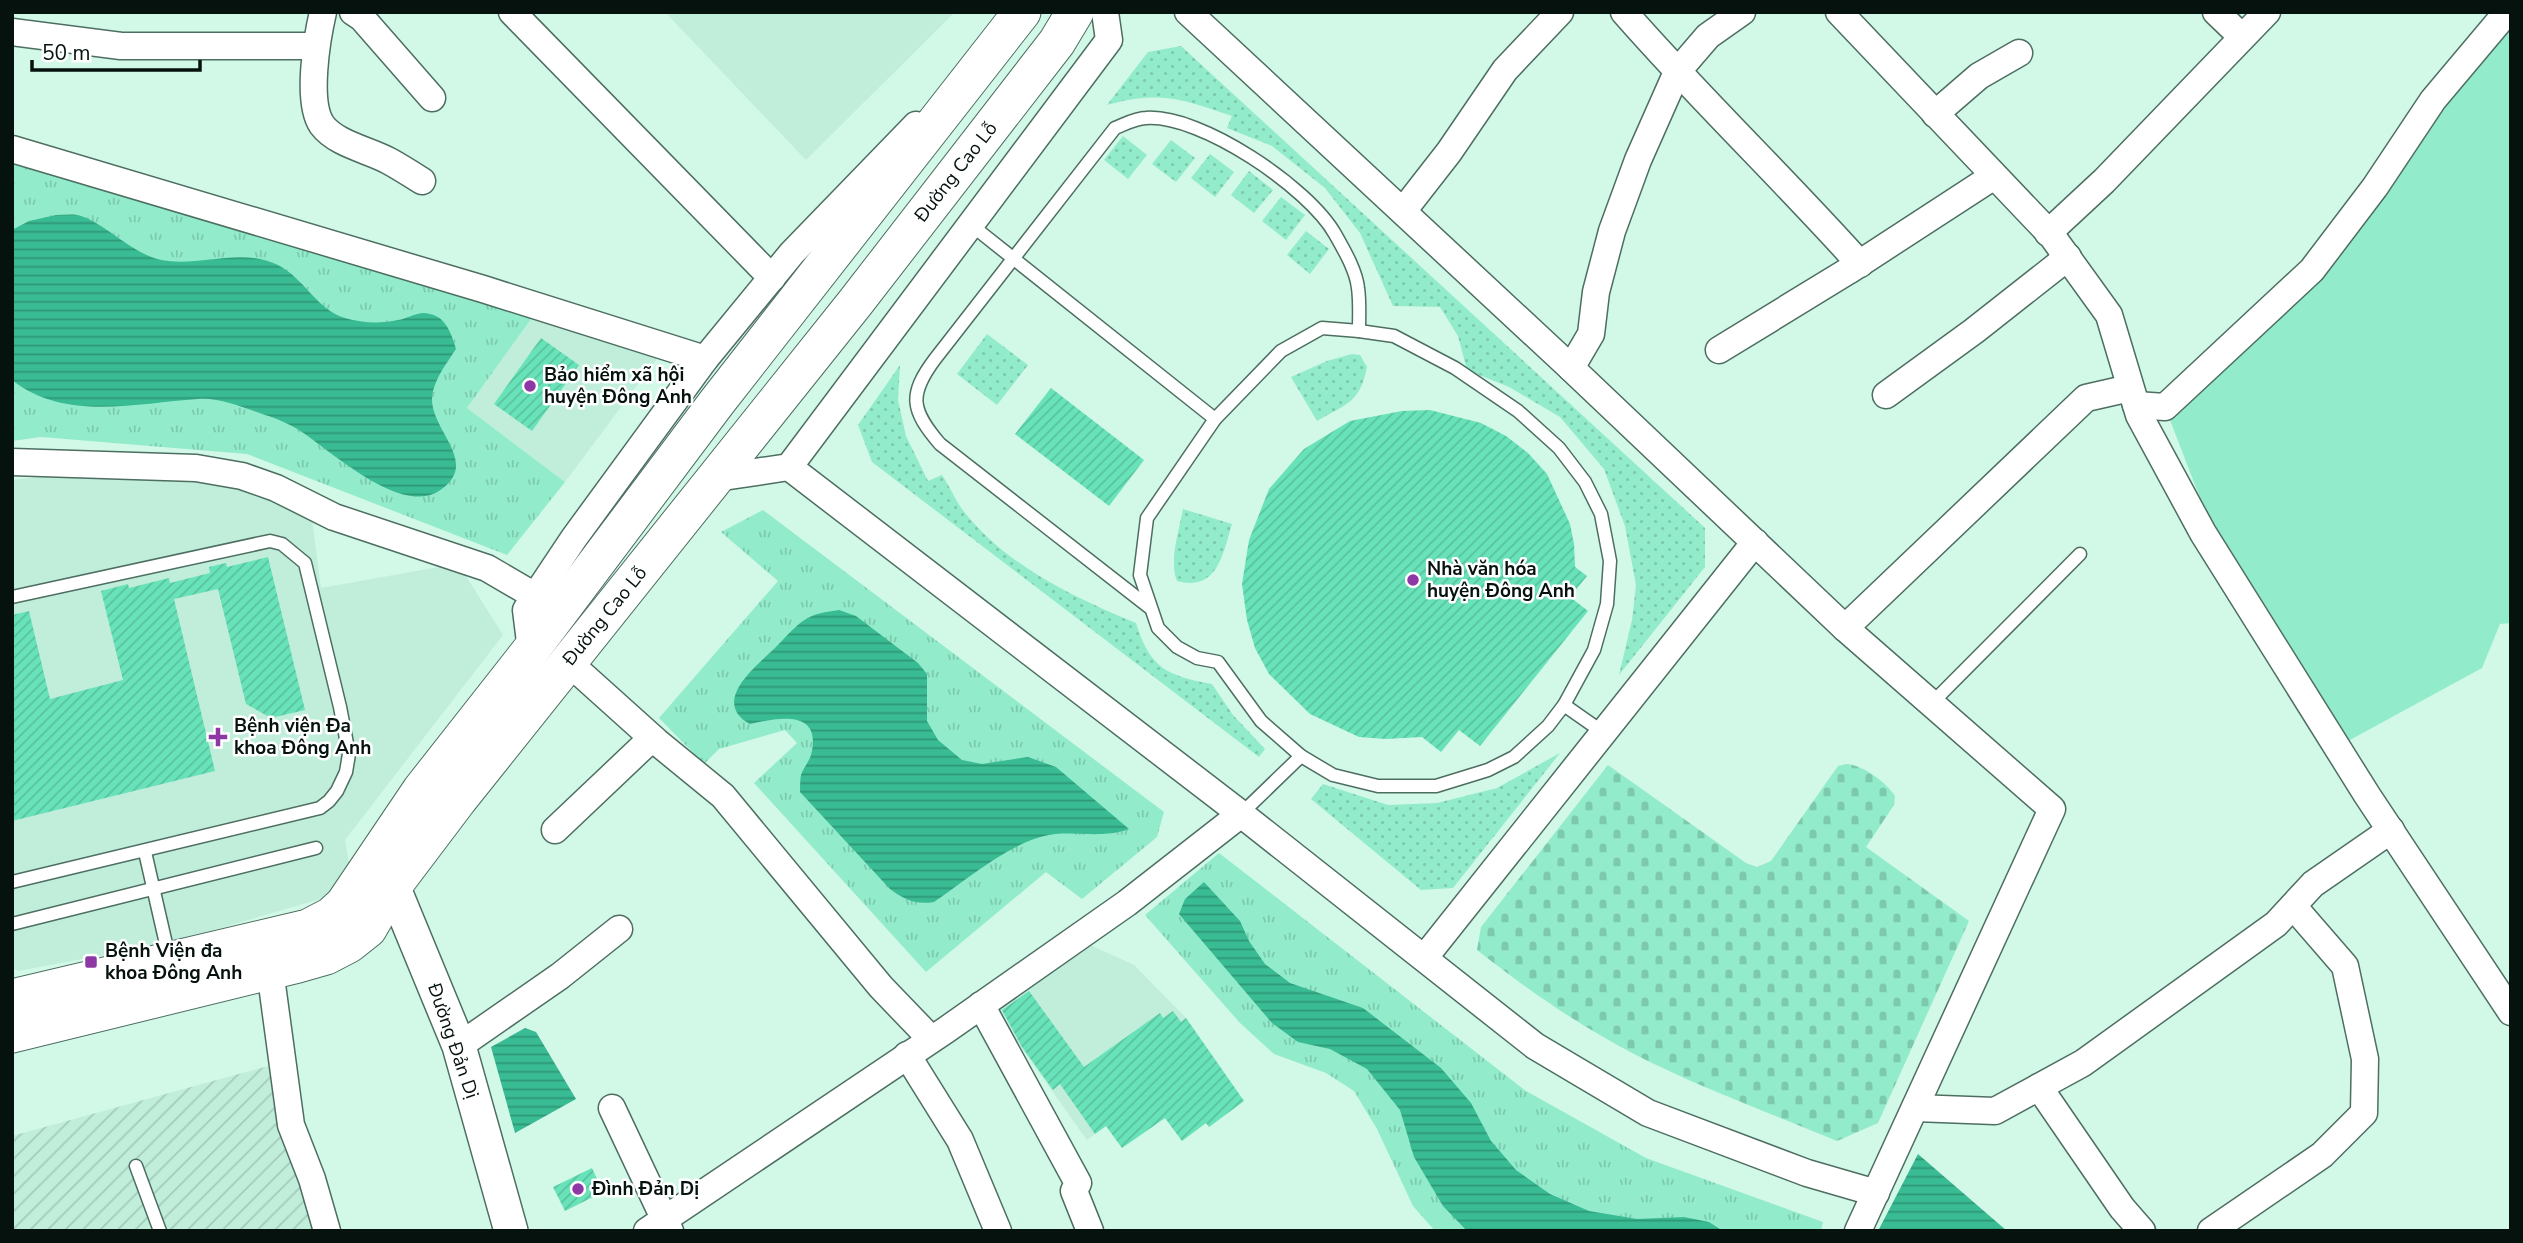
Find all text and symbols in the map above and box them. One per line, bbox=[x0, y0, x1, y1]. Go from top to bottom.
scale bar bbox=[32, 28, 200, 72]
text: 50 m bbox=[42, 39, 91, 67]
street label: Đường Cao Lỗ bbox=[908, 116, 1003, 228]
place label: Bảo hiểm xã hội huyện Đông Anh bbox=[544, 362, 692, 410]
marker: Bảo hiểm xã hội huyện Đông Anh bbox=[522, 378, 538, 394]
place label: Nhà văn hóa huyện Đông Anh bbox=[1427, 556, 1575, 604]
street label: Đường Cao Lỗ bbox=[556, 561, 653, 672]
marker: Nhà văn hóa huyện Đông Anh bbox=[1405, 572, 1421, 588]
place label: Bệnh viện Đa khoa Đông Anh bbox=[234, 713, 371, 761]
marker: Bệnh viện Đa khoa Đông Anh bbox=[208, 727, 228, 747]
place label: Bệnh Viện đa khoa Đông Anh bbox=[105, 938, 242, 986]
marker: Bệnh Viện đa khoa Đông Anh bbox=[83, 954, 99, 970]
street label: Đường Đản Dị bbox=[421, 979, 485, 1102]
place label: Đình Đản Dị bbox=[591, 1176, 699, 1202]
marker: Đình Đản Dị bbox=[570, 1181, 586, 1197]

